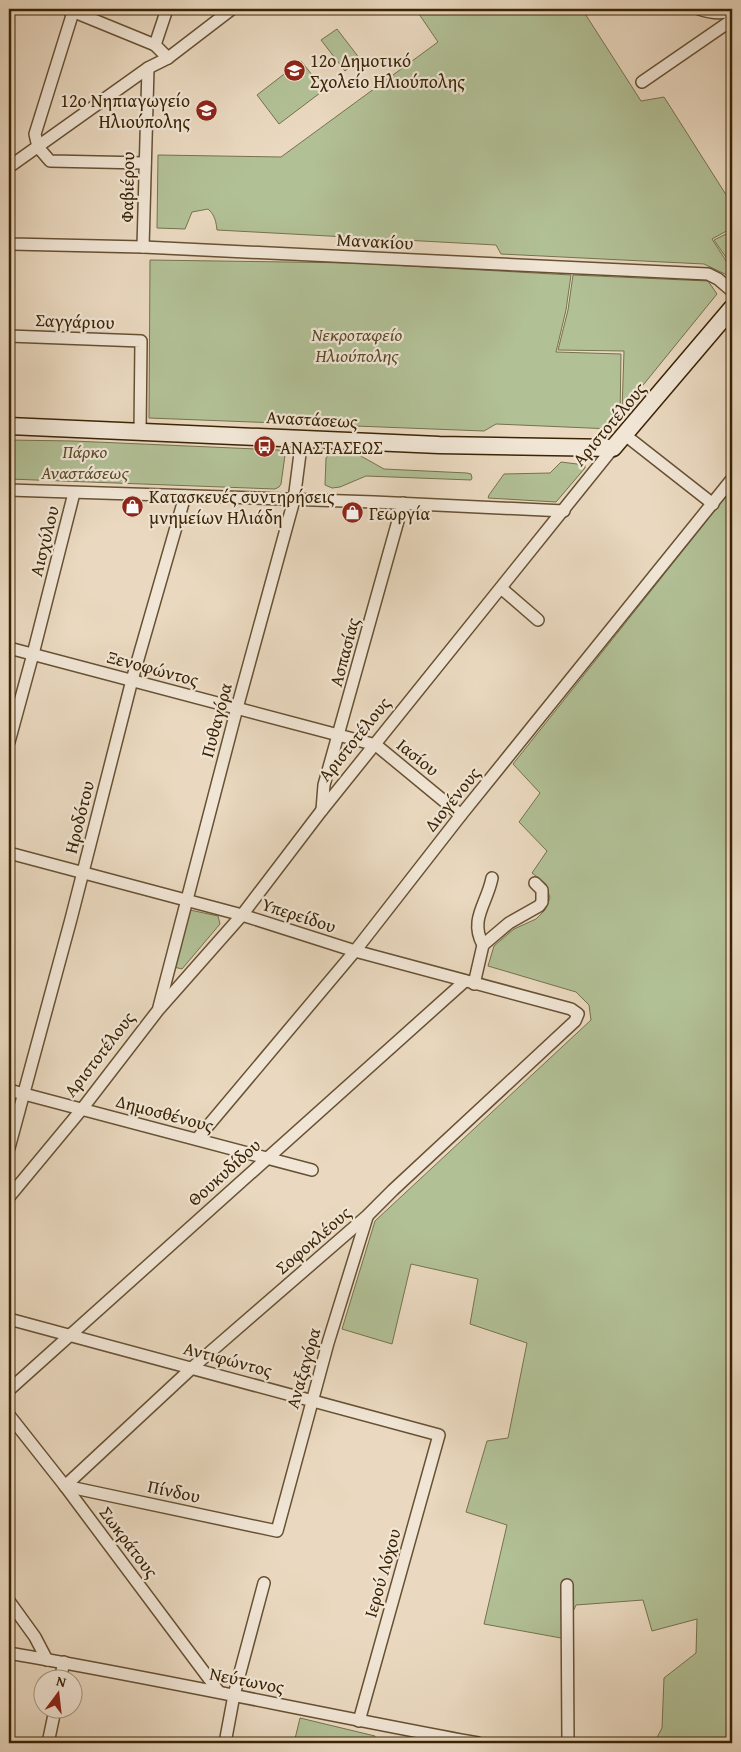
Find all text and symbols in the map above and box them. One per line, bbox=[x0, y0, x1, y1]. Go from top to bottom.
place label: 12ο Δημοτικό Σχολείο Ηλιούπολης bbox=[310, 47, 465, 95]
school or university icon: 12ο Δημοτικό Σχολείο Ηλιούπολης bbox=[282, 58, 306, 82]
place label: 12ο Νηπιαγωγείο Ηλιούπολης bbox=[60, 87, 190, 135]
school or university icon: 12ο Νηπιαγωγείο Ηλιούπολης bbox=[194, 98, 218, 122]
street label: Φαβιέρου bbox=[113, 151, 141, 223]
street label: Μανακίου bbox=[336, 226, 414, 256]
street label: Σαγγάριου bbox=[35, 306, 115, 336]
park label: Νεκροταφείο Ηλιούπολης bbox=[311, 321, 403, 369]
street label: Αριστοτέλους bbox=[566, 376, 652, 472]
street label: Αναστάσεως bbox=[266, 403, 359, 435]
place label: ΑΝΑΣΤΑΣΕΩΣ bbox=[280, 434, 383, 461]
bus stop icon: ΑΝΑΣΤΑΣΕΩΣ bbox=[252, 435, 276, 459]
park label: Πάρκο Αναστάσεως bbox=[40, 438, 130, 486]
place label: Κατασκευές συντηρήσεις μνημείων Ηλιάδη bbox=[149, 483, 335, 531]
shop icon: Κατασκευές συντηρήσεις μνημείων Ηλιάδη bbox=[121, 494, 145, 518]
place label: Γεωργία bbox=[369, 500, 430, 527]
shop icon: Γεωργία bbox=[341, 501, 365, 525]
street label: Αισχύλου bbox=[22, 503, 66, 579]
street label: Ασπασίας bbox=[322, 614, 366, 690]
street label: Ξενοφώντος bbox=[104, 643, 202, 693]
street label: Πυθαγόρα bbox=[193, 679, 239, 760]
street label: Αριστοτέλους bbox=[311, 690, 397, 787]
street label: Ιασίου bbox=[391, 731, 445, 783]
street label: Διογένους bbox=[417, 761, 487, 837]
street label: Ηροδότου bbox=[57, 778, 101, 856]
street label: Υπερείδου bbox=[257, 890, 340, 940]
street label: Αριστοτέλους bbox=[57, 1005, 141, 1103]
street label: Δημοσθένους bbox=[113, 1087, 217, 1139]
street label: Θουκυδίδου bbox=[181, 1132, 267, 1212]
street label: Σοφοκλέους bbox=[269, 1199, 357, 1281]
street label: Αναξαγόρα bbox=[279, 1324, 327, 1412]
street label: Αντιφώντος bbox=[181, 1334, 276, 1384]
street label: Πίνδου bbox=[145, 1472, 203, 1510]
street label: Σωκράτους bbox=[93, 1500, 165, 1584]
street label: Ιερού Λόχου bbox=[356, 1525, 408, 1621]
street label: Νεύτωνος bbox=[207, 1660, 287, 1701]
north arrow bbox=[32, 1670, 82, 1720]
text: N bbox=[54, 1671, 69, 1692]

